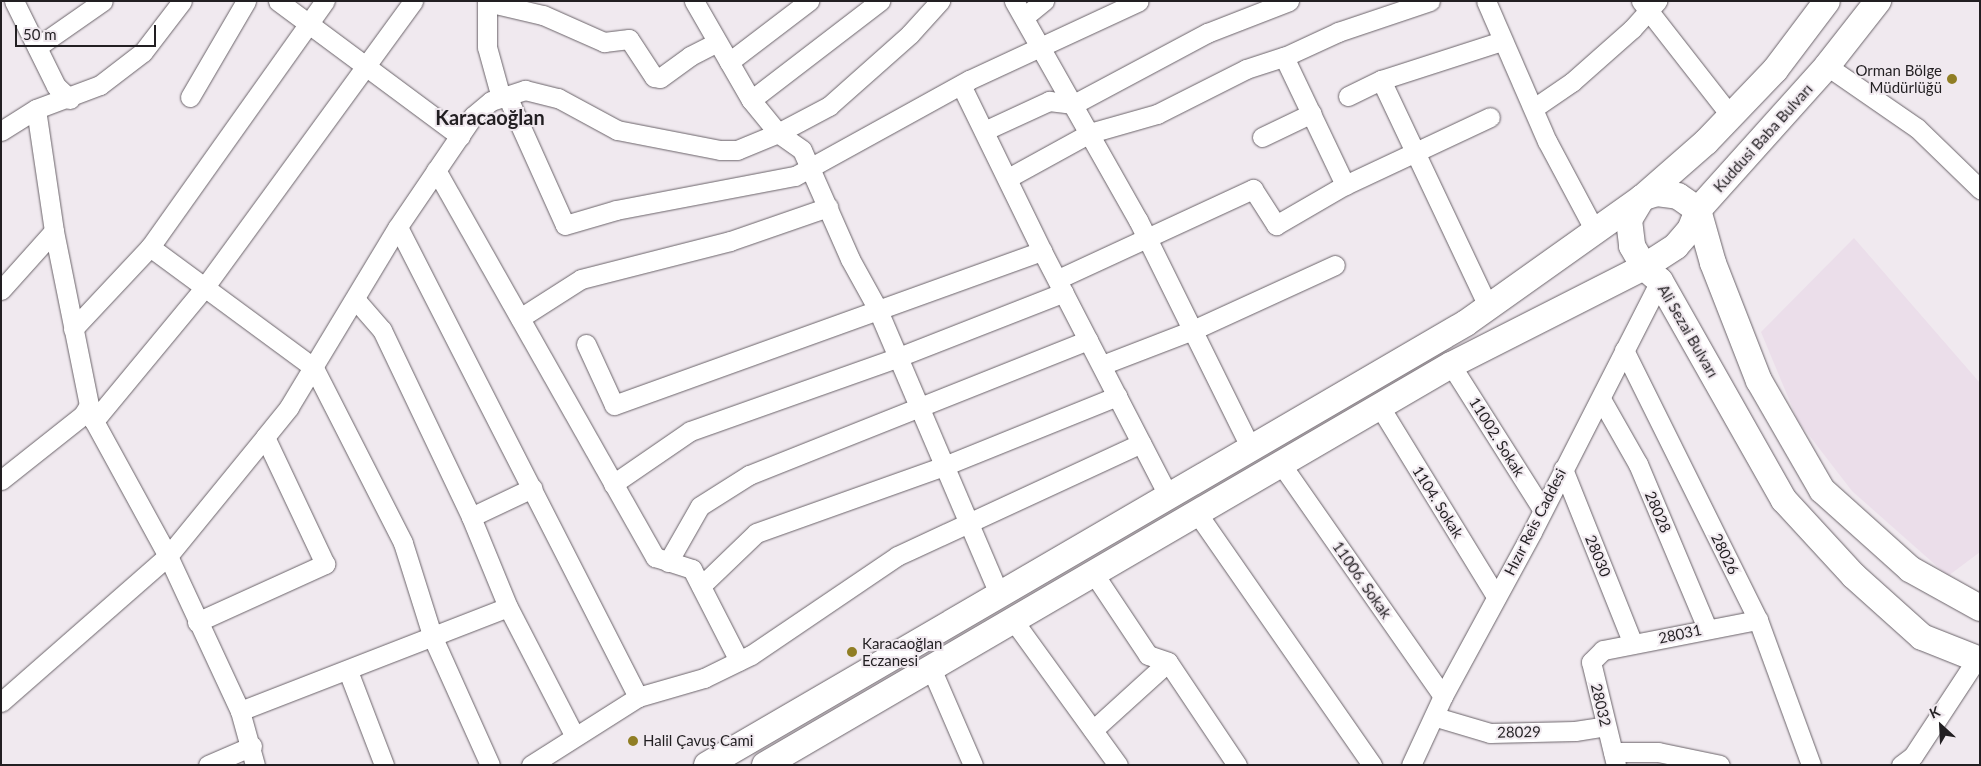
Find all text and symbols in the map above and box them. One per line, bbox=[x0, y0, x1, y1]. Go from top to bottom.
scale bar bbox=[18, 15, 159, 47]
text: 50 m bbox=[23, 25, 57, 43]
place label: Orman Bölge Müdürlüğü bbox=[1855, 61, 1942, 96]
marker: Orman Bölge Müdürlüğü bbox=[1946, 73, 1958, 85]
street label: Kuddusi Baba Bulvarı bbox=[1710, 80, 1816, 196]
district label: Karacaoğlan bbox=[435, 105, 545, 129]
street label: Ali Sezai Bulvarı bbox=[1654, 281, 1722, 381]
street label: 11002. Sokak bbox=[1465, 394, 1529, 480]
street label: 1104. Sokak bbox=[1409, 463, 1467, 541]
street label: Hızır Reis Caddesi bbox=[1500, 465, 1570, 579]
street label: 28028 bbox=[1641, 488, 1675, 536]
street label: 28026 bbox=[1707, 531, 1743, 577]
street label: 28030 bbox=[1582, 532, 1614, 580]
street label: 11006. Sokak bbox=[1329, 538, 1395, 622]
street label: 28031 bbox=[1657, 621, 1703, 647]
place label: Karacaoğlan Eczanesi bbox=[862, 634, 942, 669]
marker: Karacaoğlan Eczanesi bbox=[846, 646, 858, 658]
street label: 28032 bbox=[1587, 682, 1615, 728]
north arrow bbox=[1916, 701, 1966, 751]
text: K bbox=[1926, 702, 1942, 722]
street label: 28029 bbox=[1497, 723, 1541, 741]
place label: Halil Çavuş Cami bbox=[643, 732, 753, 750]
marker: Halil Çavuş Cami bbox=[627, 735, 639, 747]

